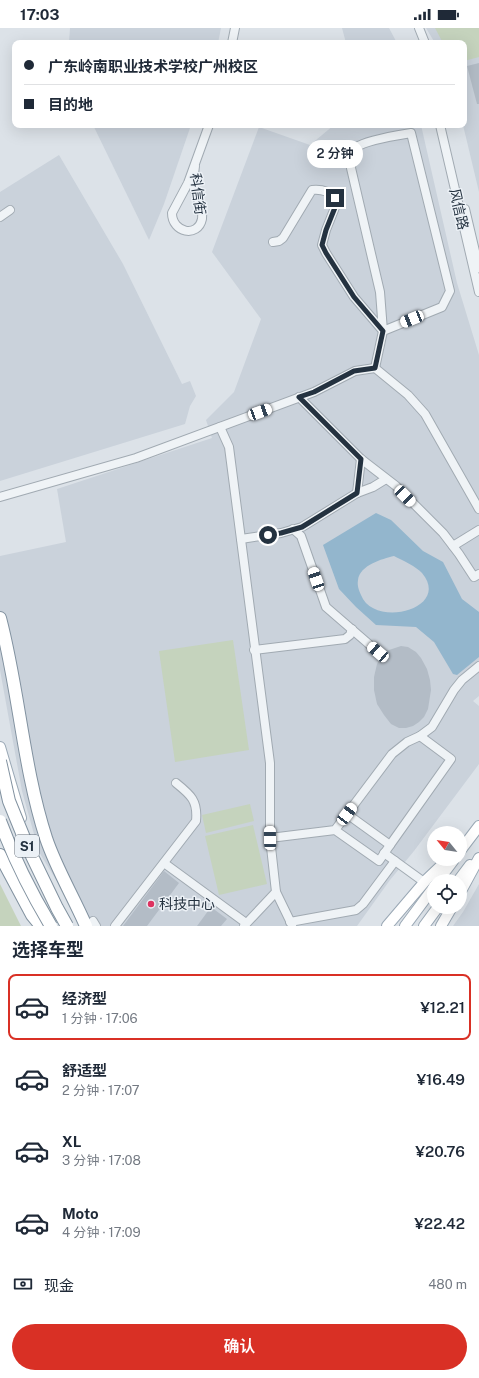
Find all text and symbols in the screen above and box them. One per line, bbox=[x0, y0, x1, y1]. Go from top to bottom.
text: 17:03 bbox=[20, 6, 59, 23]
text: 广东岭南职业技术学校广州校区 bbox=[48, 58, 258, 75]
text: 目的地 bbox=[48, 96, 93, 113]
callout: 2 分钟 bbox=[307, 140, 363, 168]
text: 2 分钟 bbox=[316, 146, 354, 161]
street label: 科信街 bbox=[188, 172, 208, 216]
street label: 风信路 bbox=[446, 187, 472, 231]
route end bbox=[326, 189, 344, 207]
car bbox=[399, 309, 425, 329]
car bbox=[247, 402, 273, 422]
car bbox=[392, 483, 418, 509]
route start bbox=[259, 526, 277, 544]
car bbox=[306, 566, 326, 592]
car bbox=[365, 640, 391, 664]
car bbox=[335, 801, 359, 827]
car bbox=[264, 826, 276, 850]
north arrow bbox=[427, 826, 467, 866]
map controls bbox=[427, 826, 467, 914]
road number: S1 bbox=[15, 835, 39, 857]
button: locate bbox=[427, 874, 467, 914]
place label: 科技中心 bbox=[159, 896, 215, 912]
marker: 科技中心 bbox=[146, 899, 156, 909]
text: 选择车型 bbox=[12, 939, 84, 960]
icon: car bbox=[14, 989, 50, 1025]
text: 经济型 bbox=[62, 990, 107, 1007]
text: ¥12.21 bbox=[420, 999, 465, 1016]
text: 1 分钟 · 17:06 bbox=[62, 1011, 138, 1026]
icon: car bbox=[14, 1061, 50, 1097]
text: 舒适型 bbox=[62, 1062, 107, 1079]
text: ¥16.49 bbox=[417, 1071, 465, 1088]
text: 2 分钟 · 17:07 bbox=[62, 1083, 140, 1098]
icon: car bbox=[14, 1133, 50, 1169]
text: XL bbox=[62, 1133, 81, 1150]
text: ¥20.76 bbox=[415, 1143, 465, 1160]
text: 3 分钟 · 17:08 bbox=[62, 1153, 141, 1168]
icon: car bbox=[14, 1205, 50, 1241]
text: Moto bbox=[62, 1205, 99, 1222]
text: ¥22.42 bbox=[414, 1215, 465, 1232]
text: 4 分钟 · 17:09 bbox=[62, 1225, 141, 1240]
icon: cash bbox=[12, 1273, 34, 1295]
text: 现金 bbox=[44, 1277, 74, 1294]
text: 480 m bbox=[428, 1277, 467, 1292]
button: 确认 bbox=[12, 1324, 467, 1370]

